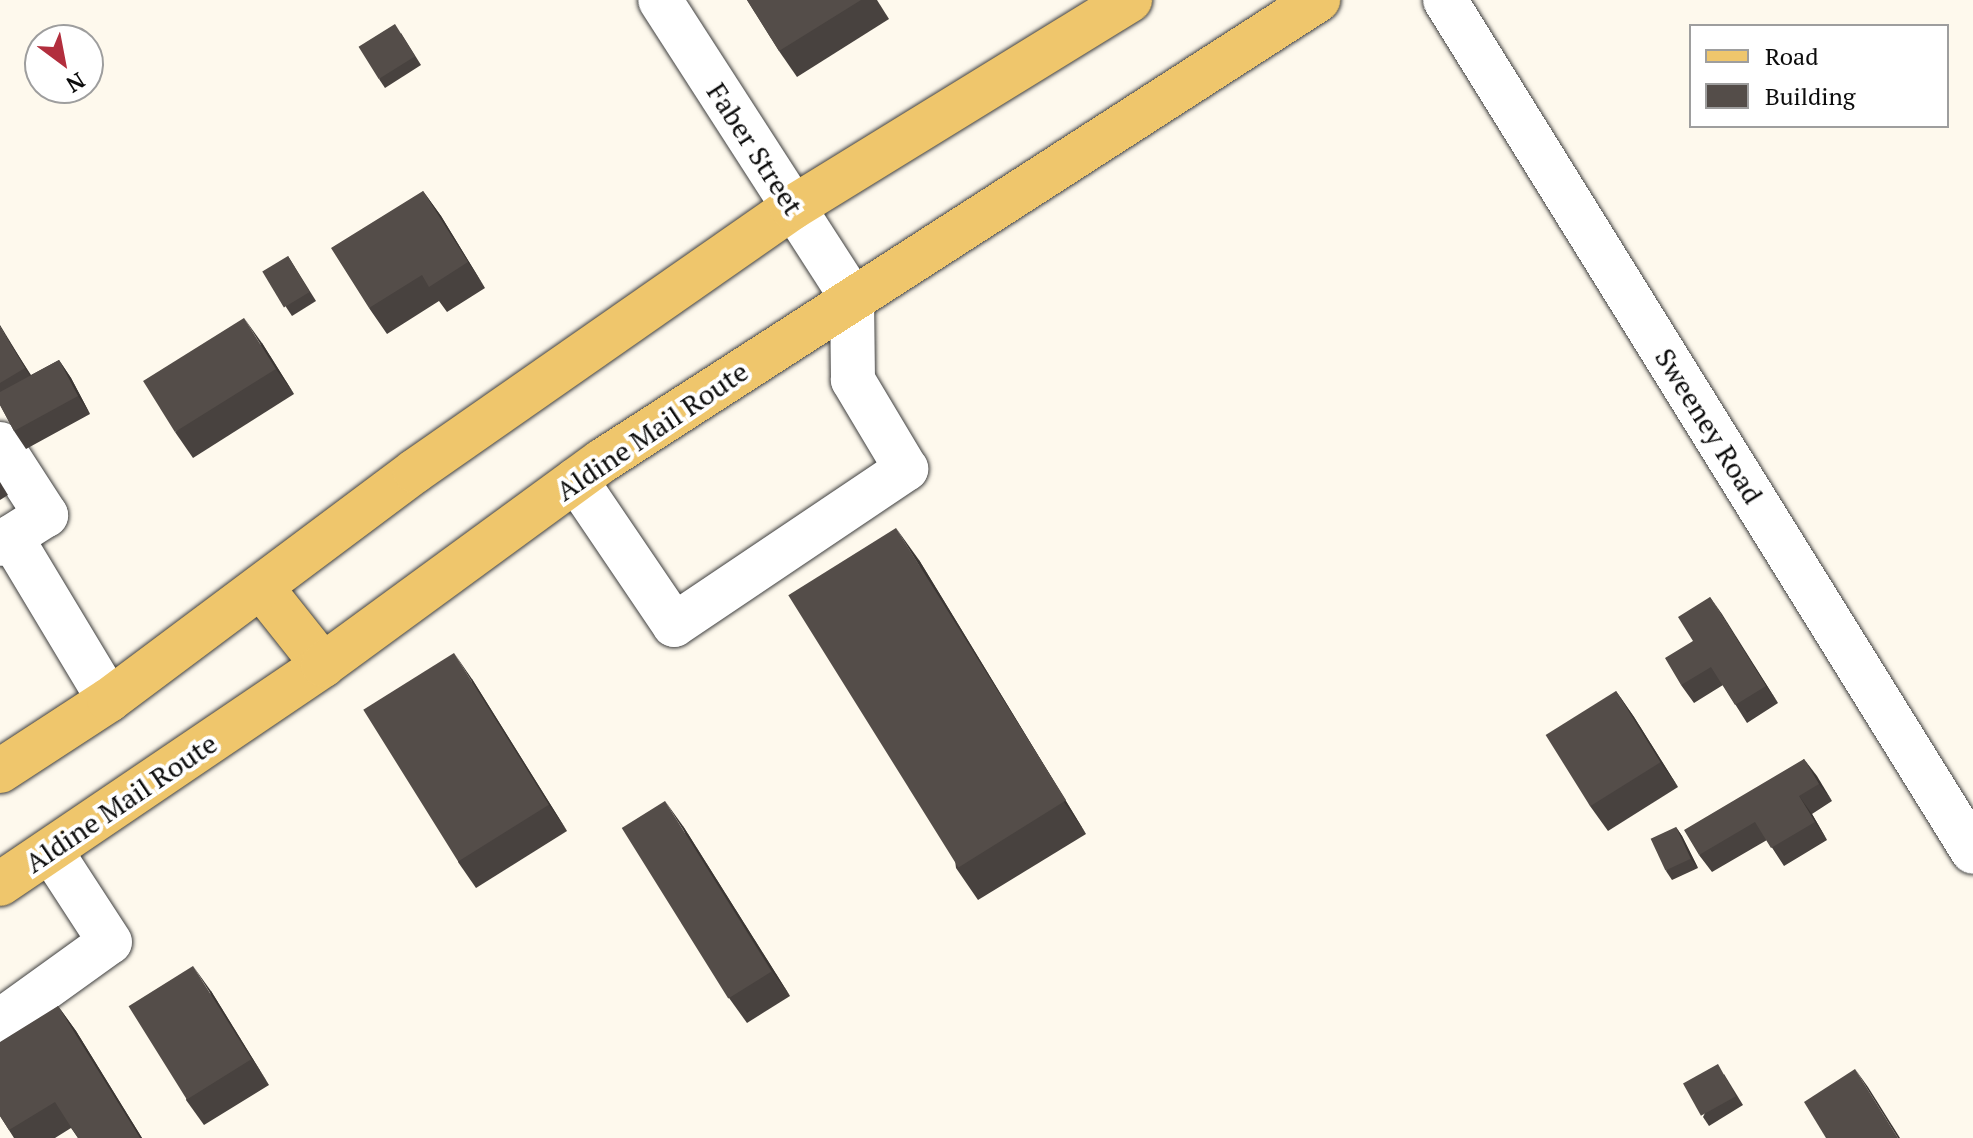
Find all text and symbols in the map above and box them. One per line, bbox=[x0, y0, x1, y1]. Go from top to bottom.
north arrow bbox=[24, 24, 104, 104]
legend bbox=[1689, 24, 1949, 128]
text: Road bbox=[1765, 40, 1819, 72]
text: N bbox=[61, 66, 91, 100]
street label: Faber Street bbox=[700, 77, 810, 221]
text: Building bbox=[1765, 80, 1855, 112]
street label: Sweeney Road bbox=[1648, 342, 1770, 510]
street label: Aldine Mail Route bbox=[550, 354, 754, 508]
street label: Aldine Mail Route bbox=[19, 726, 223, 880]

